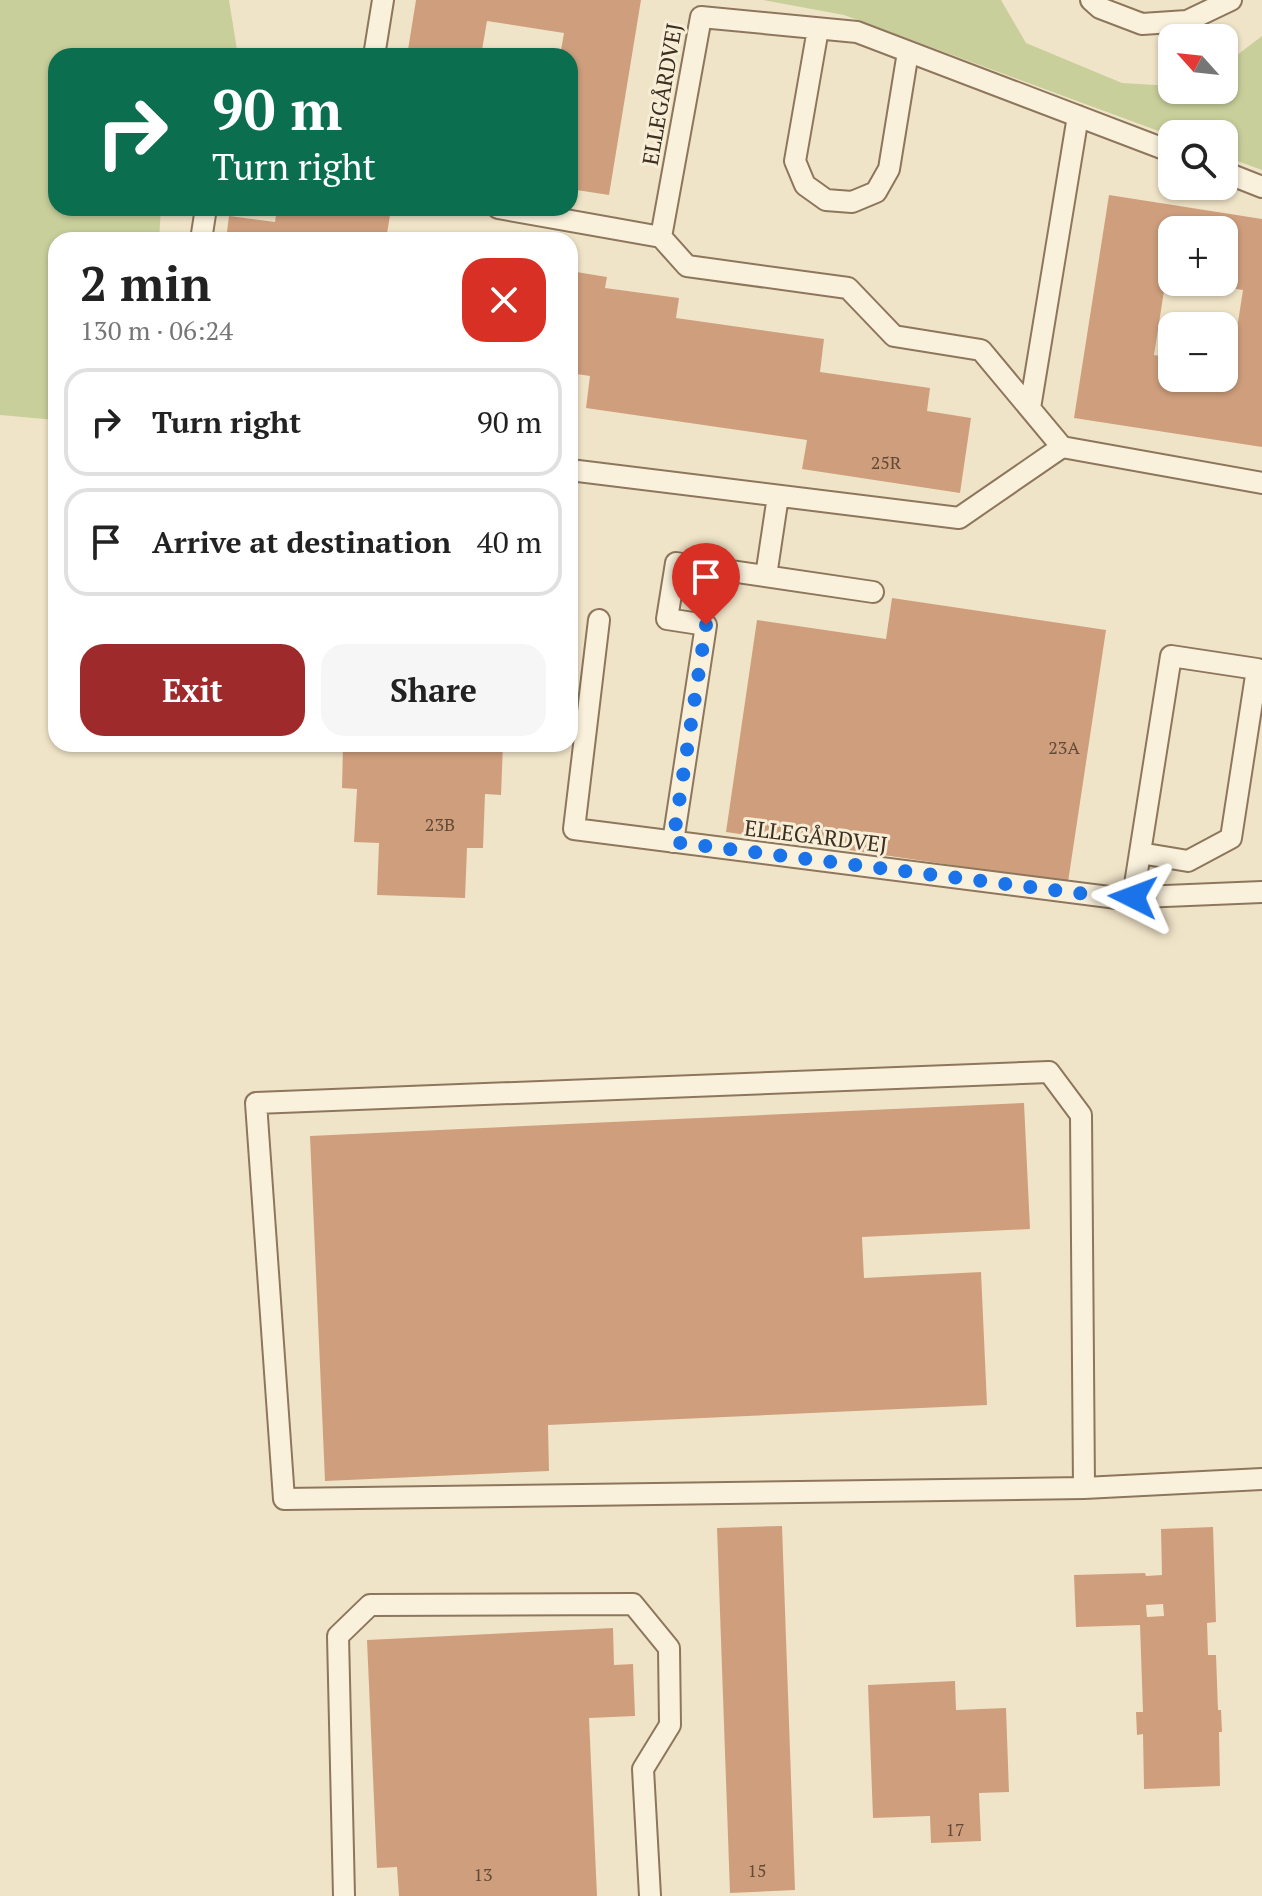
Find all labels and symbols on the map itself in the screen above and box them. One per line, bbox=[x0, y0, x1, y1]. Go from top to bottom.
street label: ELLEGÅRDVEJ bbox=[635, 21, 688, 167]
north arrow bbox=[1158, 24, 1238, 104]
house number: 25R bbox=[871, 450, 902, 474]
pin bbox=[672, 543, 740, 625]
house number: 23A bbox=[1048, 735, 1080, 759]
house number: 23B bbox=[425, 812, 455, 836]
street label: ELLEGÅRDVEJ bbox=[743, 812, 889, 859]
position arrow bbox=[1091, 855, 1175, 939]
house number: 17 bbox=[945, 1817, 965, 1841]
house number: 15 bbox=[747, 1858, 767, 1882]
house number: 13 bbox=[473, 1862, 493, 1886]

